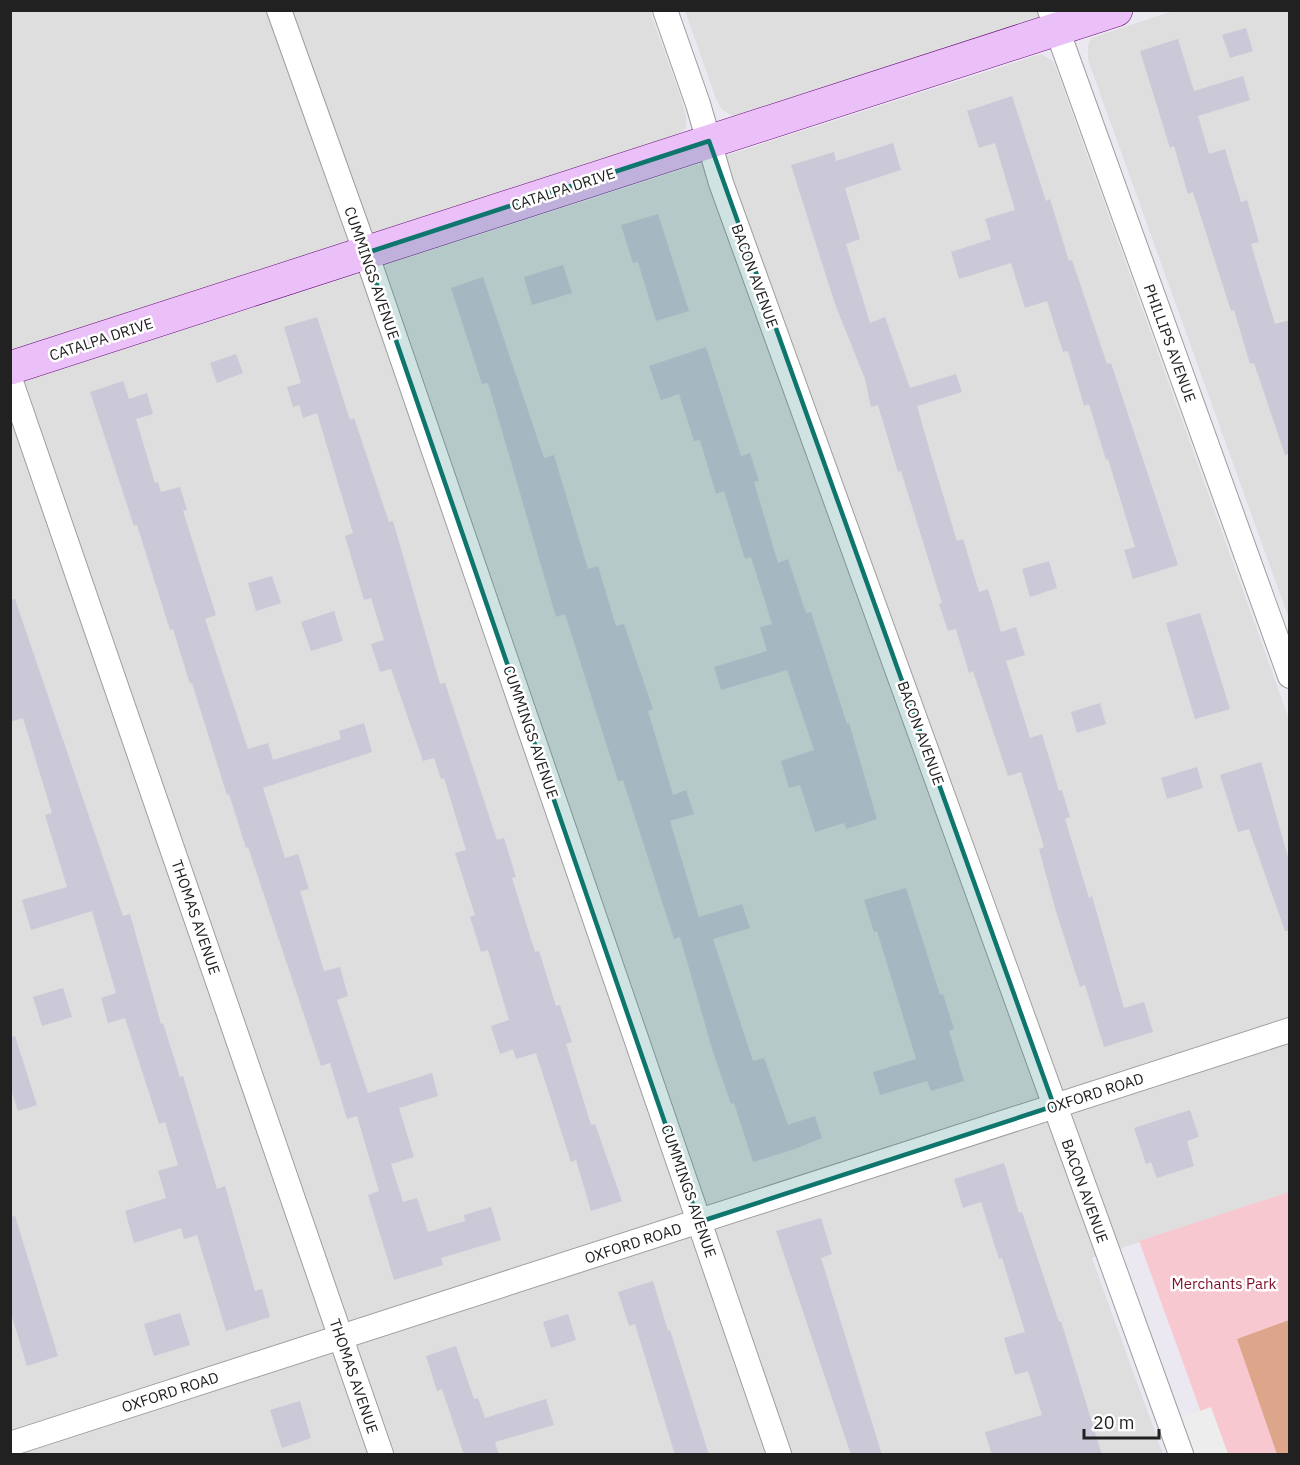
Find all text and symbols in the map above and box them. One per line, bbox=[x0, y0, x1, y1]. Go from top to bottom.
street label: CATALPA DRIVE bbox=[509, 163, 617, 215]
street label: CUMMINGS AVENUE bbox=[340, 204, 404, 342]
street label: BACON AVENUE bbox=[727, 221, 783, 331]
street label: PHILLIPS AVENUE bbox=[1140, 281, 1200, 405]
street label: CATALPA DRIVE bbox=[47, 313, 155, 365]
street label: CUMMINGS AVENUE bbox=[499, 663, 563, 801]
street label: BACON AVENUE bbox=[893, 678, 949, 788]
street label: THOMAS AVENUE bbox=[167, 857, 225, 977]
street label: OXFORD ROAD bbox=[1044, 1068, 1146, 1118]
street label: CUMMINGS AVENUE bbox=[657, 1122, 721, 1260]
street label: BACON AVENUE bbox=[1057, 1136, 1113, 1246]
street label: OXFORD ROAD bbox=[582, 1218, 684, 1268]
park label: Merchants Park bbox=[1172, 1274, 1277, 1293]
street label: THOMAS AVENUE bbox=[325, 1316, 383, 1436]
street label: OXFORD ROAD bbox=[119, 1367, 221, 1417]
scale bar bbox=[1084, 1402, 1159, 1440]
text: 20 m bbox=[1093, 1411, 1135, 1434]

